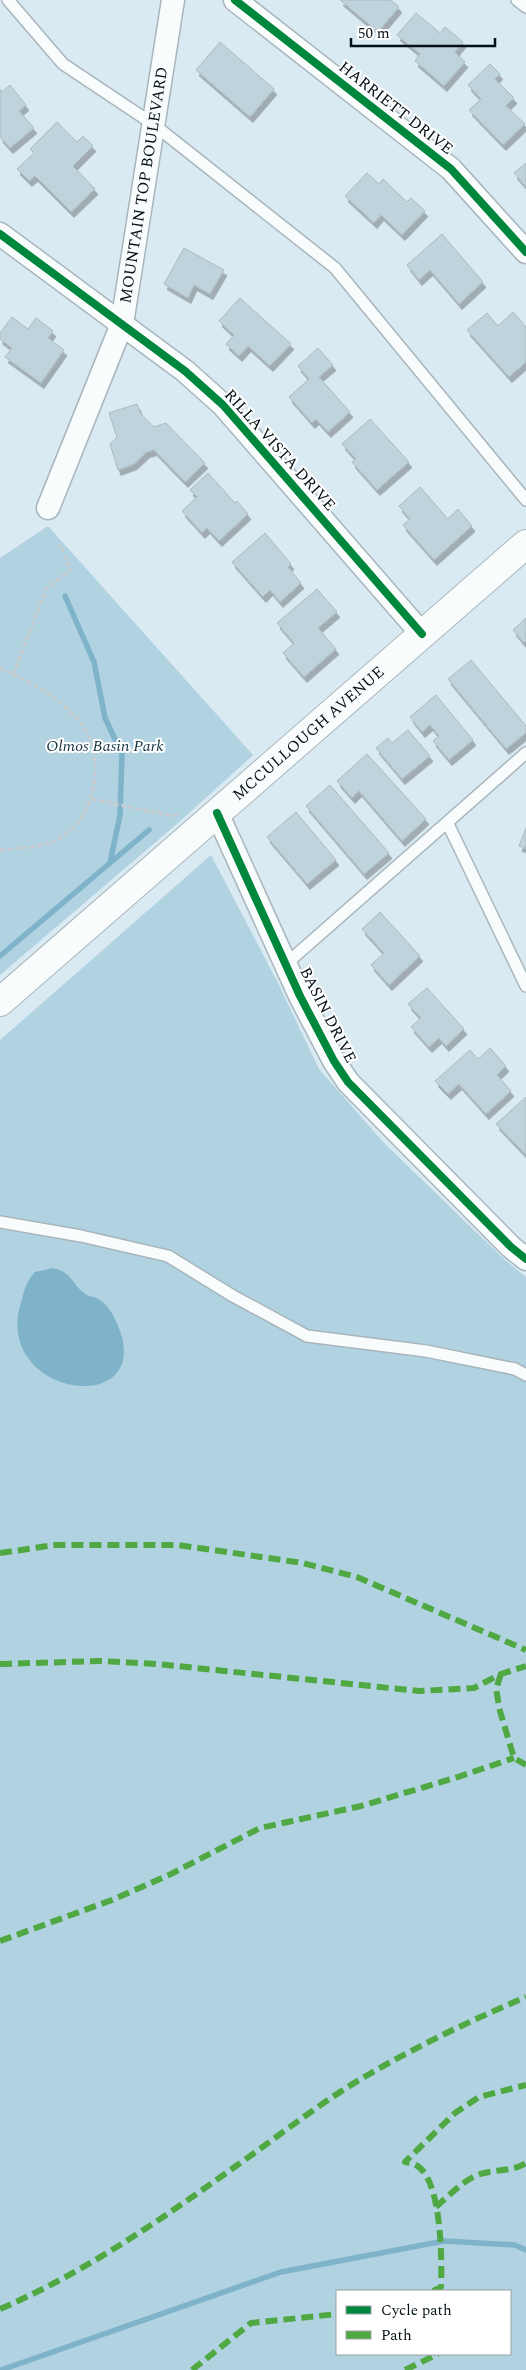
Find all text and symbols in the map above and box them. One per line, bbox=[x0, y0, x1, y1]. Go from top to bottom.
scale bar bbox=[351, 15, 495, 47]
text: 50 m bbox=[358, 22, 390, 45]
street label: HARRIETT DRIVE bbox=[333, 55, 459, 161]
street label: MOUNTAIN TOP BOULEVARD bbox=[113, 65, 174, 305]
street label: RILLA VISTA DRIVE bbox=[219, 384, 341, 516]
street label: MCCULLOUGH AVENUE bbox=[227, 660, 390, 806]
park label: Olmos Basin Park bbox=[46, 734, 164, 758]
street label: BASIN DRIVE bbox=[293, 963, 363, 1067]
legend bbox=[336, 2290, 511, 2355]
text: Cycle path bbox=[381, 2299, 452, 2322]
text: Path bbox=[381, 2324, 412, 2347]

